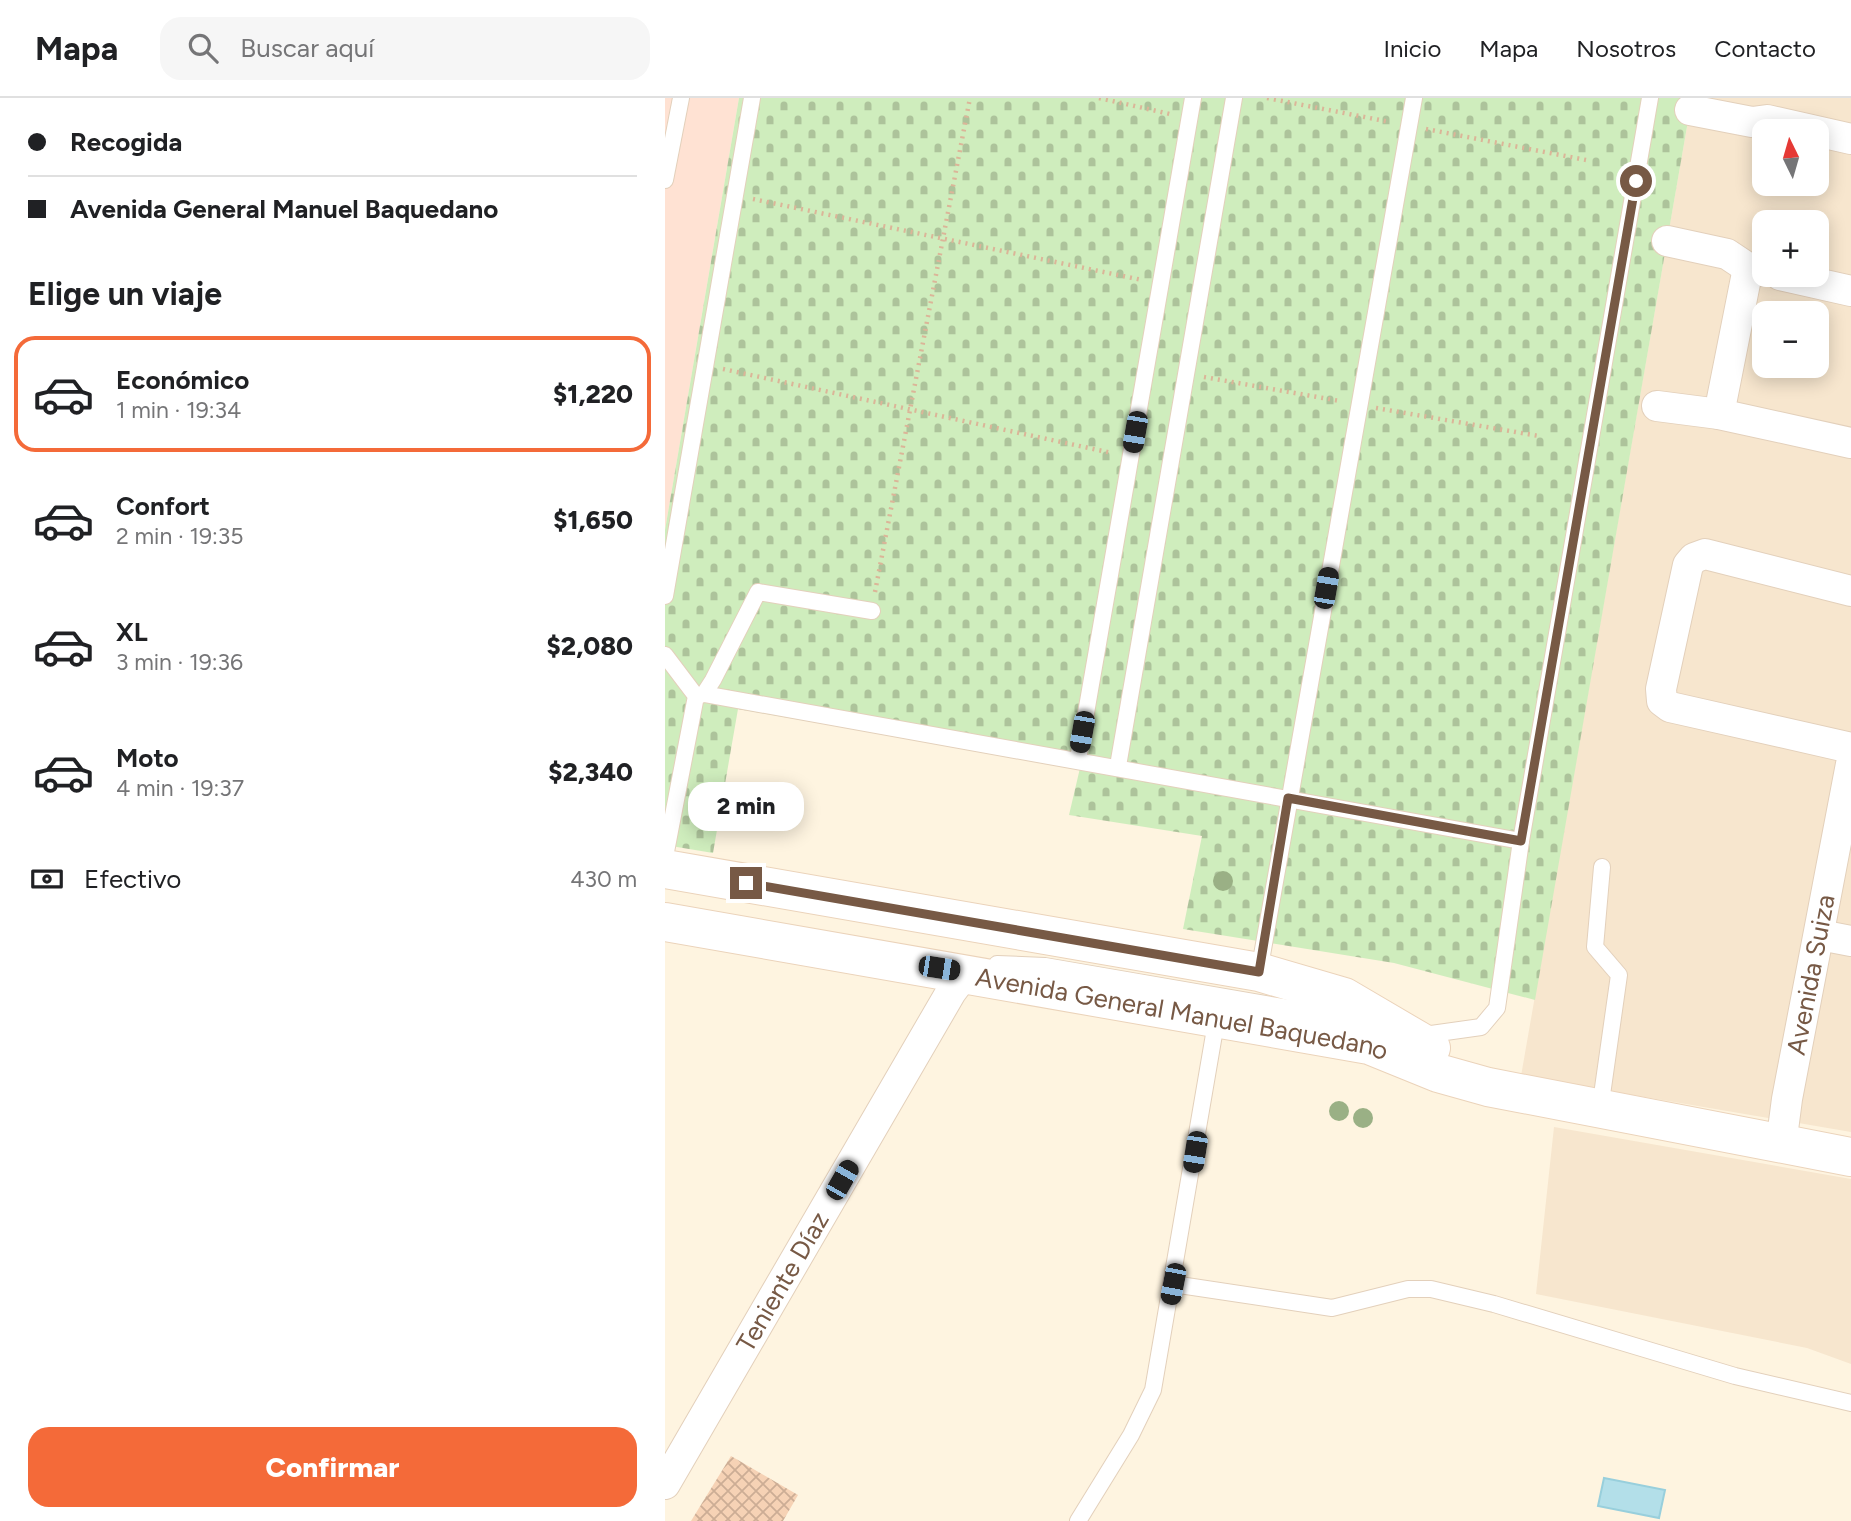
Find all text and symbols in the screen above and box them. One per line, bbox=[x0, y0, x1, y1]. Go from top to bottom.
search box bbox=[160, 17, 650, 80]
text: Mapa bbox=[35, 29, 118, 68]
icon: search bbox=[184, 29, 222, 67]
text: Buscar aquí bbox=[240, 32, 374, 64]
text: Inicio bbox=[1383, 34, 1441, 63]
text: Mapa bbox=[1479, 34, 1538, 63]
text: Nosotros bbox=[1576, 34, 1676, 63]
text: Contacto bbox=[1714, 34, 1816, 63]
north arrow bbox=[1752, 119, 1829, 196]
map controls bbox=[1752, 119, 1829, 378]
text: Recogida bbox=[70, 126, 182, 158]
route start bbox=[1620, 165, 1652, 197]
text: Avenida General Manuel Baquedano bbox=[70, 193, 498, 225]
button: + bbox=[1752, 210, 1829, 287]
text: Elige un viaje bbox=[28, 275, 222, 313]
button: − bbox=[1752, 301, 1829, 378]
icon: car bbox=[32, 363, 95, 426]
text: Económico bbox=[116, 364, 249, 396]
text: $1,220 bbox=[553, 378, 633, 410]
text: 1 min · 19:34 bbox=[116, 396, 241, 424]
car bbox=[1122, 409, 1149, 455]
icon: car bbox=[32, 489, 95, 552]
text: Confort bbox=[116, 490, 210, 522]
text: $1,650 bbox=[553, 504, 633, 536]
text: 2 min · 19:35 bbox=[116, 522, 244, 550]
car bbox=[1313, 565, 1340, 611]
icon: car bbox=[32, 615, 95, 678]
text: XL bbox=[116, 616, 148, 648]
text: $2,080 bbox=[547, 630, 633, 662]
text: 3 min · 19:36 bbox=[116, 648, 243, 676]
car bbox=[1069, 709, 1096, 755]
icon: car bbox=[32, 741, 95, 804]
text: Moto bbox=[116, 742, 179, 774]
text: $2,340 bbox=[548, 756, 633, 788]
text: 4 min · 19:37 bbox=[116, 774, 244, 802]
callout: 2 min bbox=[688, 782, 804, 830]
text: 2 min bbox=[717, 792, 775, 820]
icon: cash bbox=[28, 860, 66, 898]
text: Efectivo bbox=[84, 863, 181, 895]
text: 430 m bbox=[570, 865, 637, 893]
route end bbox=[730, 867, 762, 899]
street label: Avenida Suiza bbox=[1780, 892, 1842, 1058]
car bbox=[917, 954, 962, 982]
street label: Avenida General Manuel Baquedano bbox=[973, 961, 1393, 1067]
car bbox=[1182, 1130, 1209, 1174]
car bbox=[823, 1157, 862, 1203]
street label: Teniente Díaz bbox=[729, 1206, 836, 1357]
car bbox=[1159, 1261, 1188, 1307]
button: Confirmar bbox=[28, 1427, 637, 1507]

